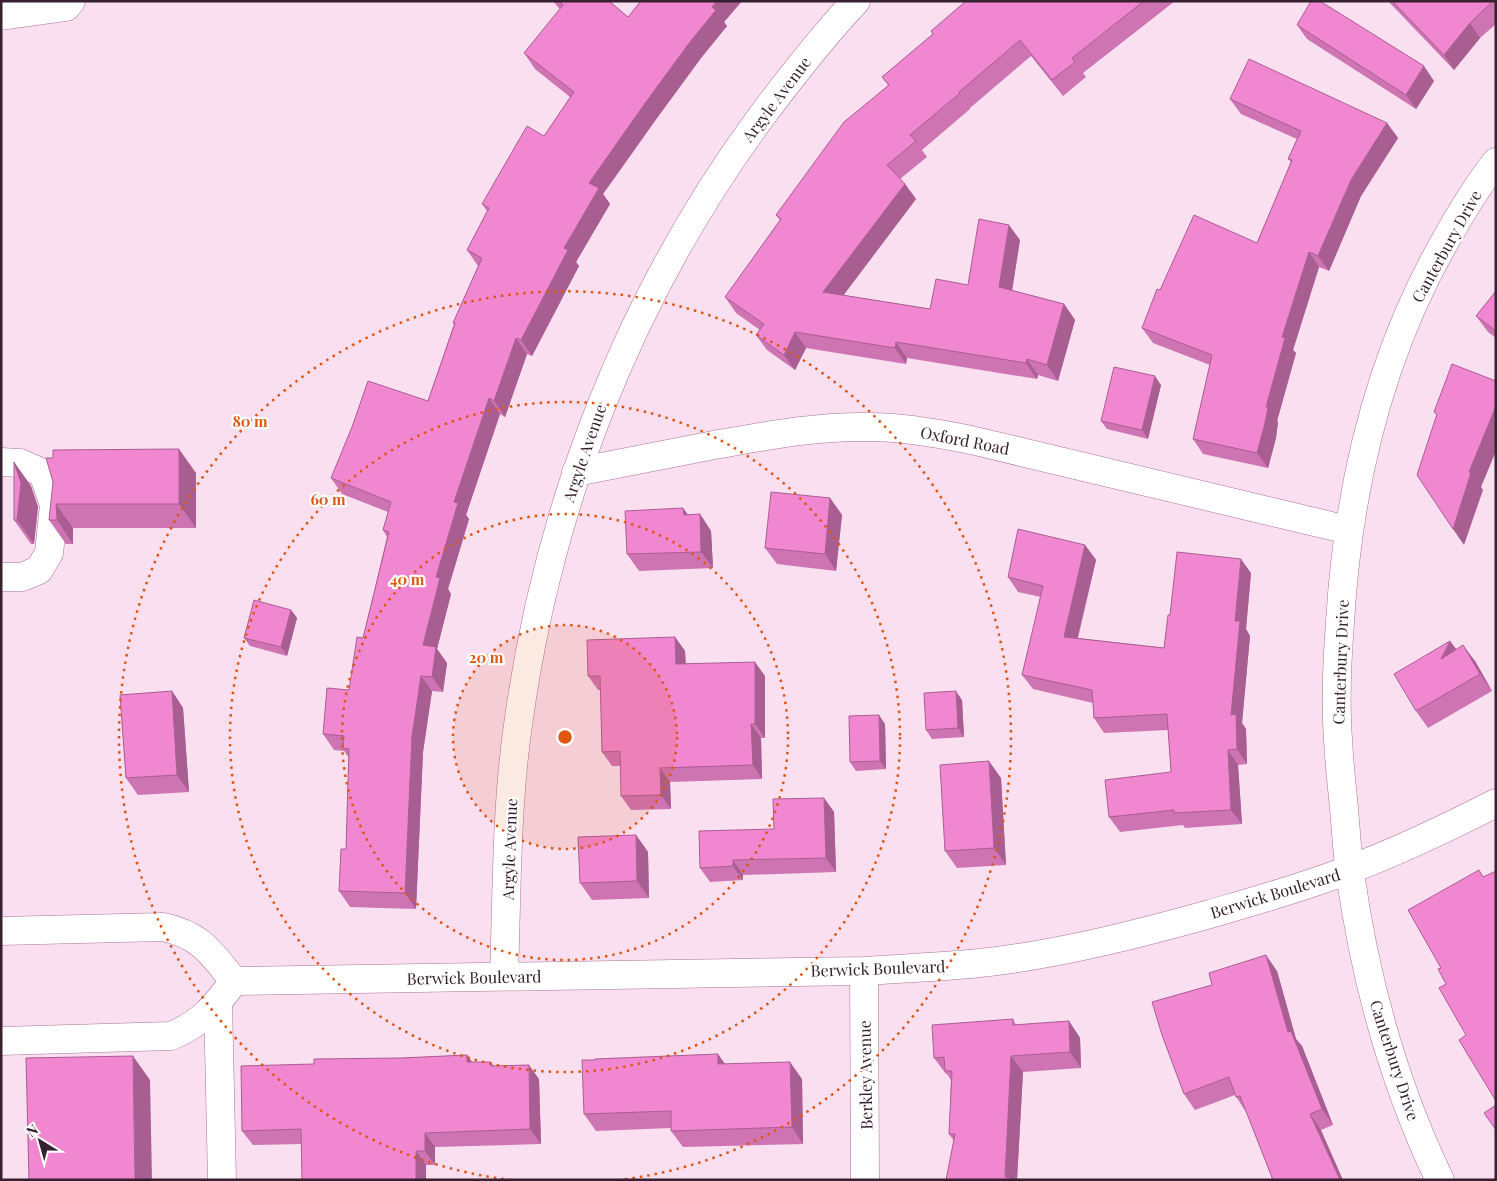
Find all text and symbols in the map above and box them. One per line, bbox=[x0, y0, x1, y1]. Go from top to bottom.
street label: Argyle Avenue bbox=[736, 52, 815, 147]
street label: Canterbury Drive bbox=[1406, 186, 1486, 306]
street label: Argyle Avenue bbox=[557, 401, 611, 506]
text: 80 m bbox=[232, 411, 268, 431]
street label: Oxford Road bbox=[919, 421, 1011, 459]
text: 60 m bbox=[310, 489, 346, 509]
text: 40 m bbox=[390, 569, 425, 589]
street label: Canterbury Drive bbox=[1327, 599, 1353, 725]
text: 20 m bbox=[469, 647, 504, 667]
centre of rings bbox=[556, 728, 574, 746]
street label: Argyle Avenue bbox=[497, 798, 521, 901]
street label: Berwick Boulevard bbox=[1207, 863, 1343, 923]
street label: Berwick Boulevard bbox=[810, 955, 946, 981]
street label: Berwick Boulevard bbox=[406, 965, 542, 989]
street label: Canterbury Drive bbox=[1366, 997, 1424, 1123]
street label: Berkley Avenue bbox=[854, 1020, 876, 1130]
north arrow bbox=[15, 1116, 65, 1166]
text: N bbox=[22, 1120, 42, 1141]

